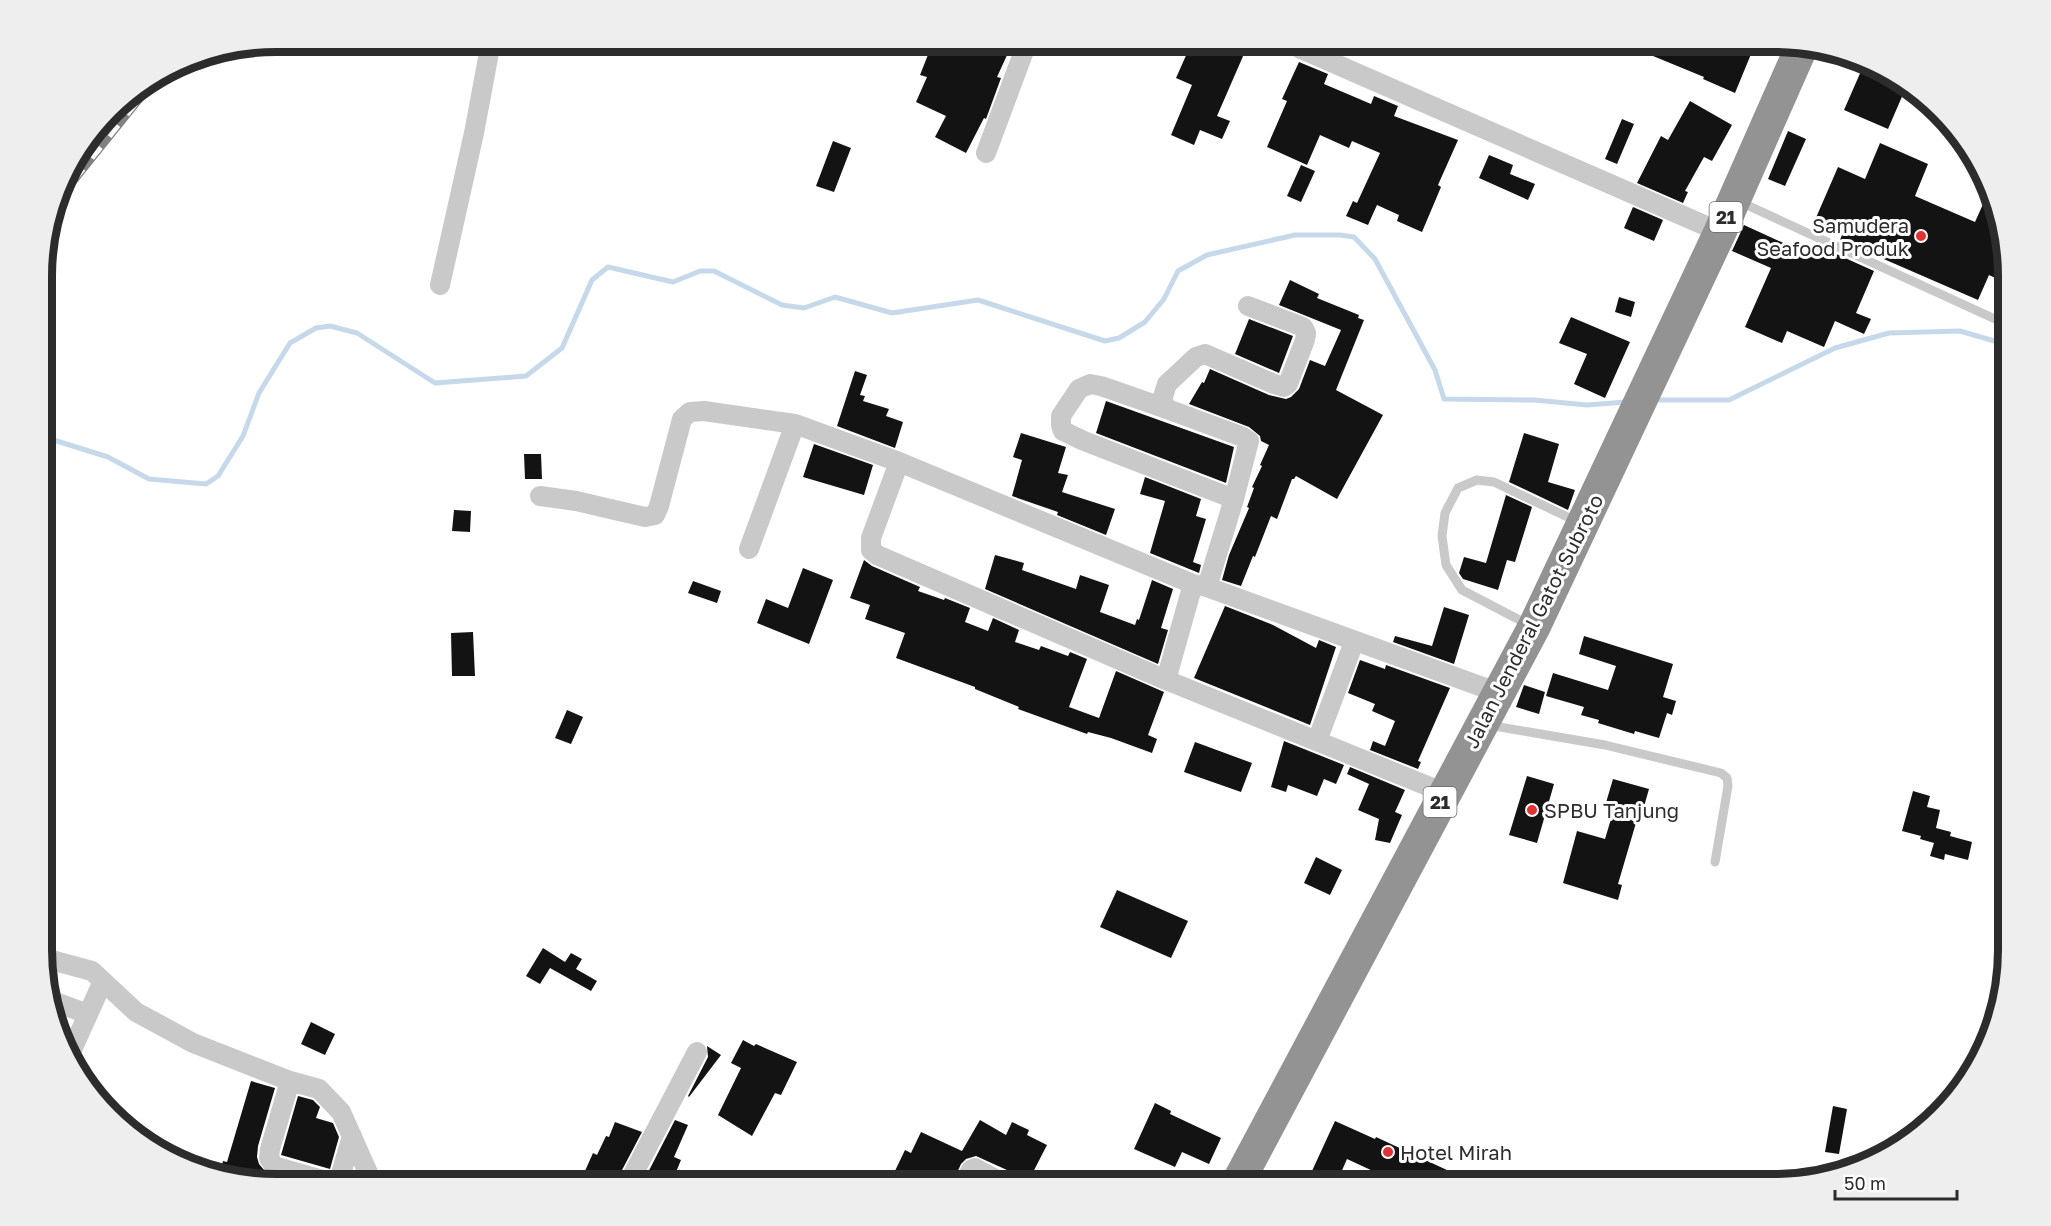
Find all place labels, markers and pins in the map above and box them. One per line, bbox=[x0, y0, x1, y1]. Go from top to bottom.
place label: Samudera Seafood Produk bbox=[1757, 213, 1909, 260]
marker: Samudera Seafood Produk bbox=[1914, 229, 1928, 243]
place label: SPBU Tanjung bbox=[1544, 798, 1679, 822]
marker: SPBU Tanjung bbox=[1525, 803, 1539, 817]
place label: Hotel Mirah bbox=[1400, 1140, 1512, 1164]
marker: Hotel Mirah bbox=[1381, 1145, 1395, 1159]

